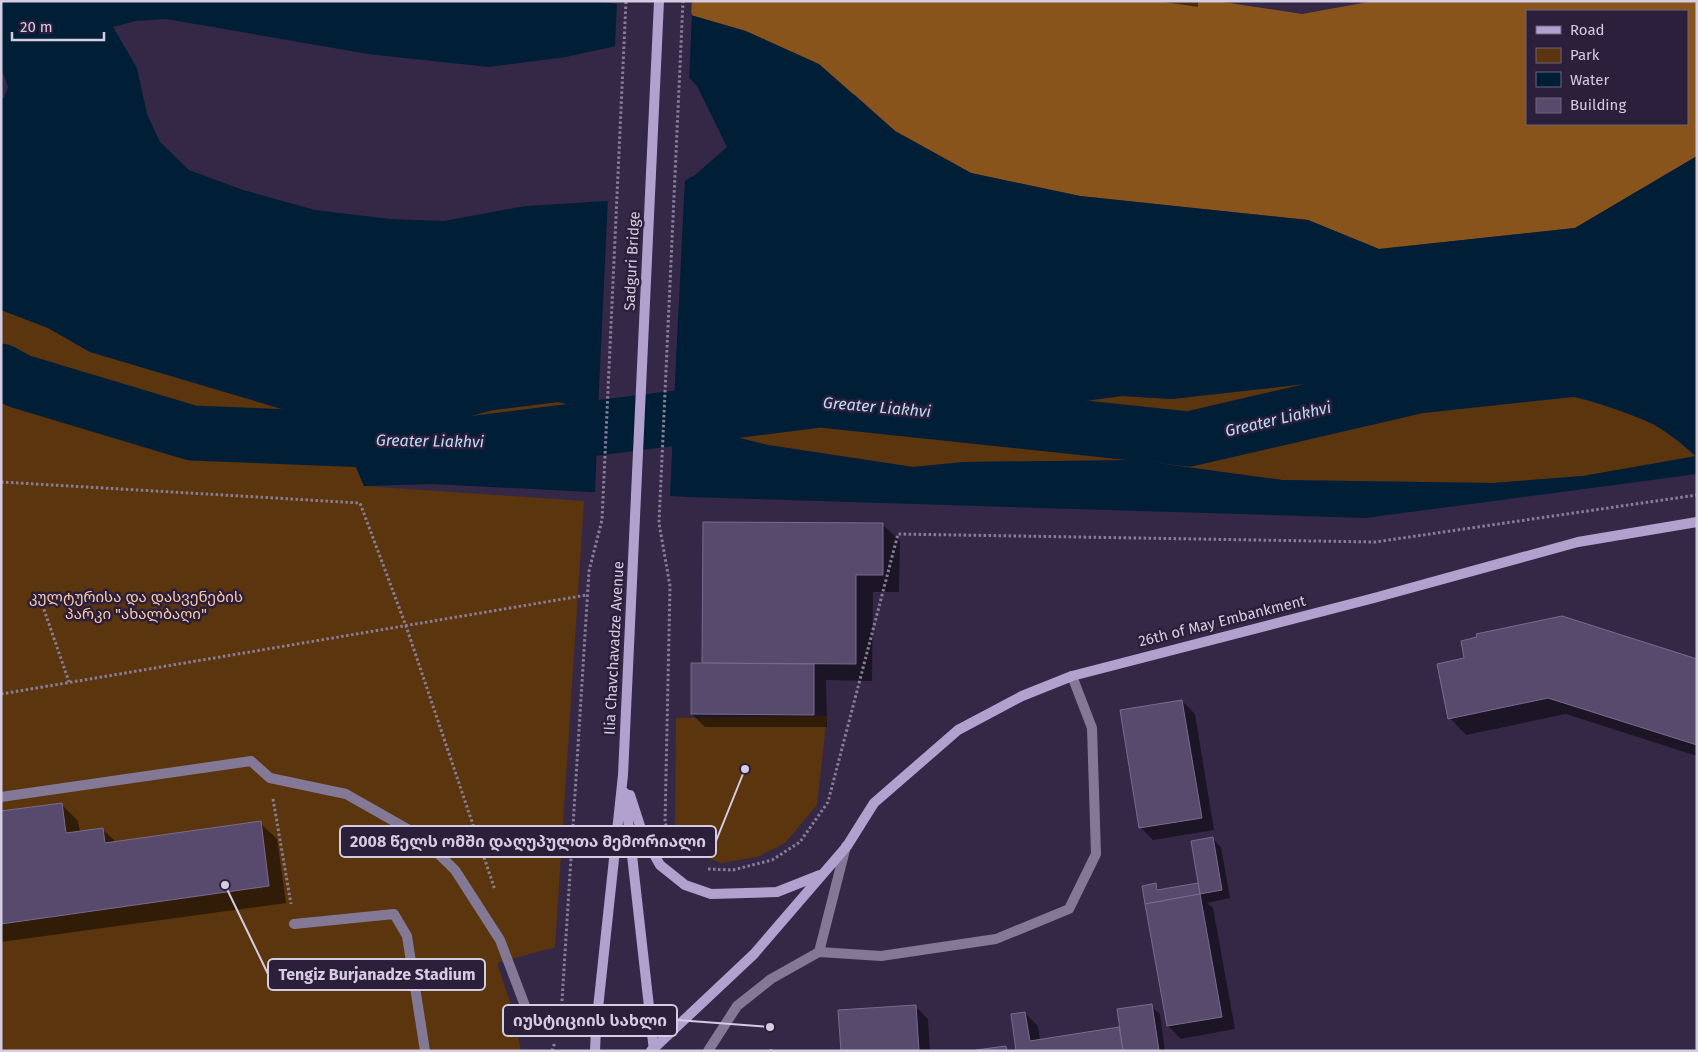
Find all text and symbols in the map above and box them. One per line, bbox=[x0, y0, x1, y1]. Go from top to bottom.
scale bar bbox=[12, 10, 105, 42]
legend bbox=[1526, 10, 1688, 125]
text: 20 m bbox=[20, 18, 53, 36]
text: Road bbox=[1570, 21, 1605, 39]
text: Park bbox=[1570, 46, 1600, 64]
text: Water bbox=[1570, 71, 1609, 89]
text: Building bbox=[1570, 96, 1626, 114]
street label: Sadguri Bridge bbox=[620, 211, 644, 311]
water label: Greater Liakhvi bbox=[822, 393, 932, 421]
water label: Greater Liakhvi bbox=[1223, 397, 1333, 440]
water label: Greater Liakhvi bbox=[376, 431, 485, 451]
street label: Ilia Chavchavadze Avenue bbox=[600, 561, 628, 735]
park label: კულტურისა და დასვენების პარკი "ახალბაღი" bbox=[29, 588, 243, 623]
street label: 26th of May Embankment bbox=[1137, 591, 1308, 651]
callout: 2008 წელს ომში დაღუპულთა მემორიალი bbox=[340, 826, 716, 857]
text: 2008 წელს ომში დაღუპულთა მემორიალი bbox=[350, 832, 706, 852]
callout: Tengiz Burjanadze Stadium bbox=[268, 959, 485, 990]
text: Tengiz Burjanadze Stadium bbox=[279, 965, 475, 984]
callout: იუსტიციის სახლი bbox=[503, 1005, 677, 1036]
text: იუსტიციის სახლი bbox=[513, 1011, 667, 1031]

